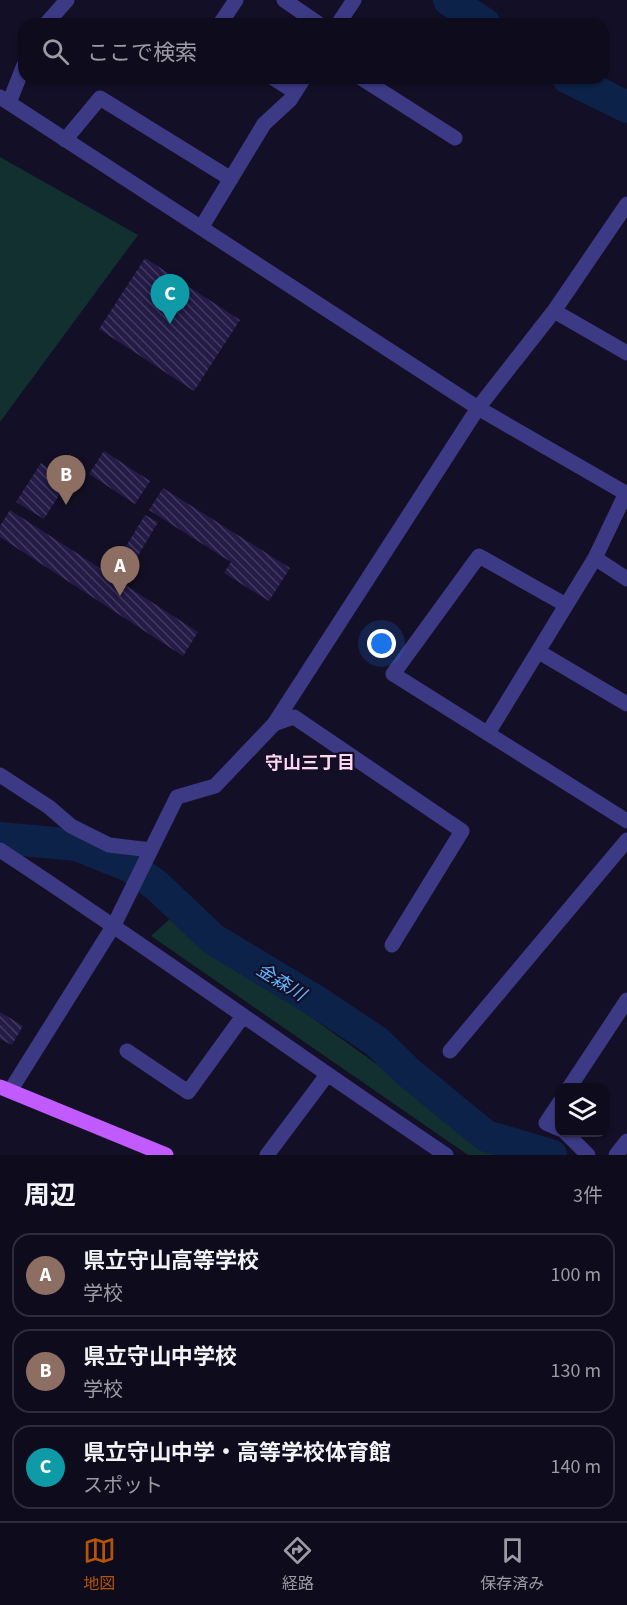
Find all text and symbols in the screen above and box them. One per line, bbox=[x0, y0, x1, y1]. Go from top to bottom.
search box bbox=[18, 18, 609, 84]
icon: search bbox=[39, 35, 72, 68]
text: ここで検索 bbox=[87, 37, 197, 69]
pin: C bbox=[150, 274, 190, 324]
pin: B bbox=[46, 456, 86, 505]
pin: A bbox=[100, 546, 140, 596]
your location bbox=[367, 629, 396, 658]
district label: 守山三丁目 bbox=[265, 751, 355, 776]
water label: 金森川 bbox=[251, 958, 312, 1008]
map controls bbox=[555, 1083, 609, 1137]
button: layers bbox=[555, 1083, 609, 1137]
text: 周辺 bbox=[24, 1177, 76, 1214]
text: 3件 bbox=[573, 1182, 603, 1210]
text: 県立守山高等学校 bbox=[83, 1245, 259, 1277]
text: A bbox=[40, 1261, 51, 1289]
text: 100 m bbox=[551, 1261, 601, 1289]
text: 学校 bbox=[83, 1280, 123, 1308]
text: 県立守山中学校 bbox=[83, 1341, 237, 1373]
text: B bbox=[39, 1357, 52, 1385]
text: 130 m bbox=[551, 1357, 601, 1385]
text: 学校 bbox=[83, 1376, 123, 1404]
text: 県立守山中学・高等学校体育館 bbox=[83, 1437, 391, 1469]
text: C bbox=[40, 1453, 51, 1481]
text: 140 m bbox=[551, 1453, 601, 1481]
text: スポット bbox=[83, 1472, 163, 1500]
tab: 地図 bbox=[83, 1534, 116, 1595]
tab: 経路 bbox=[281, 1534, 314, 1595]
tab: 保存済み bbox=[480, 1534, 544, 1595]

